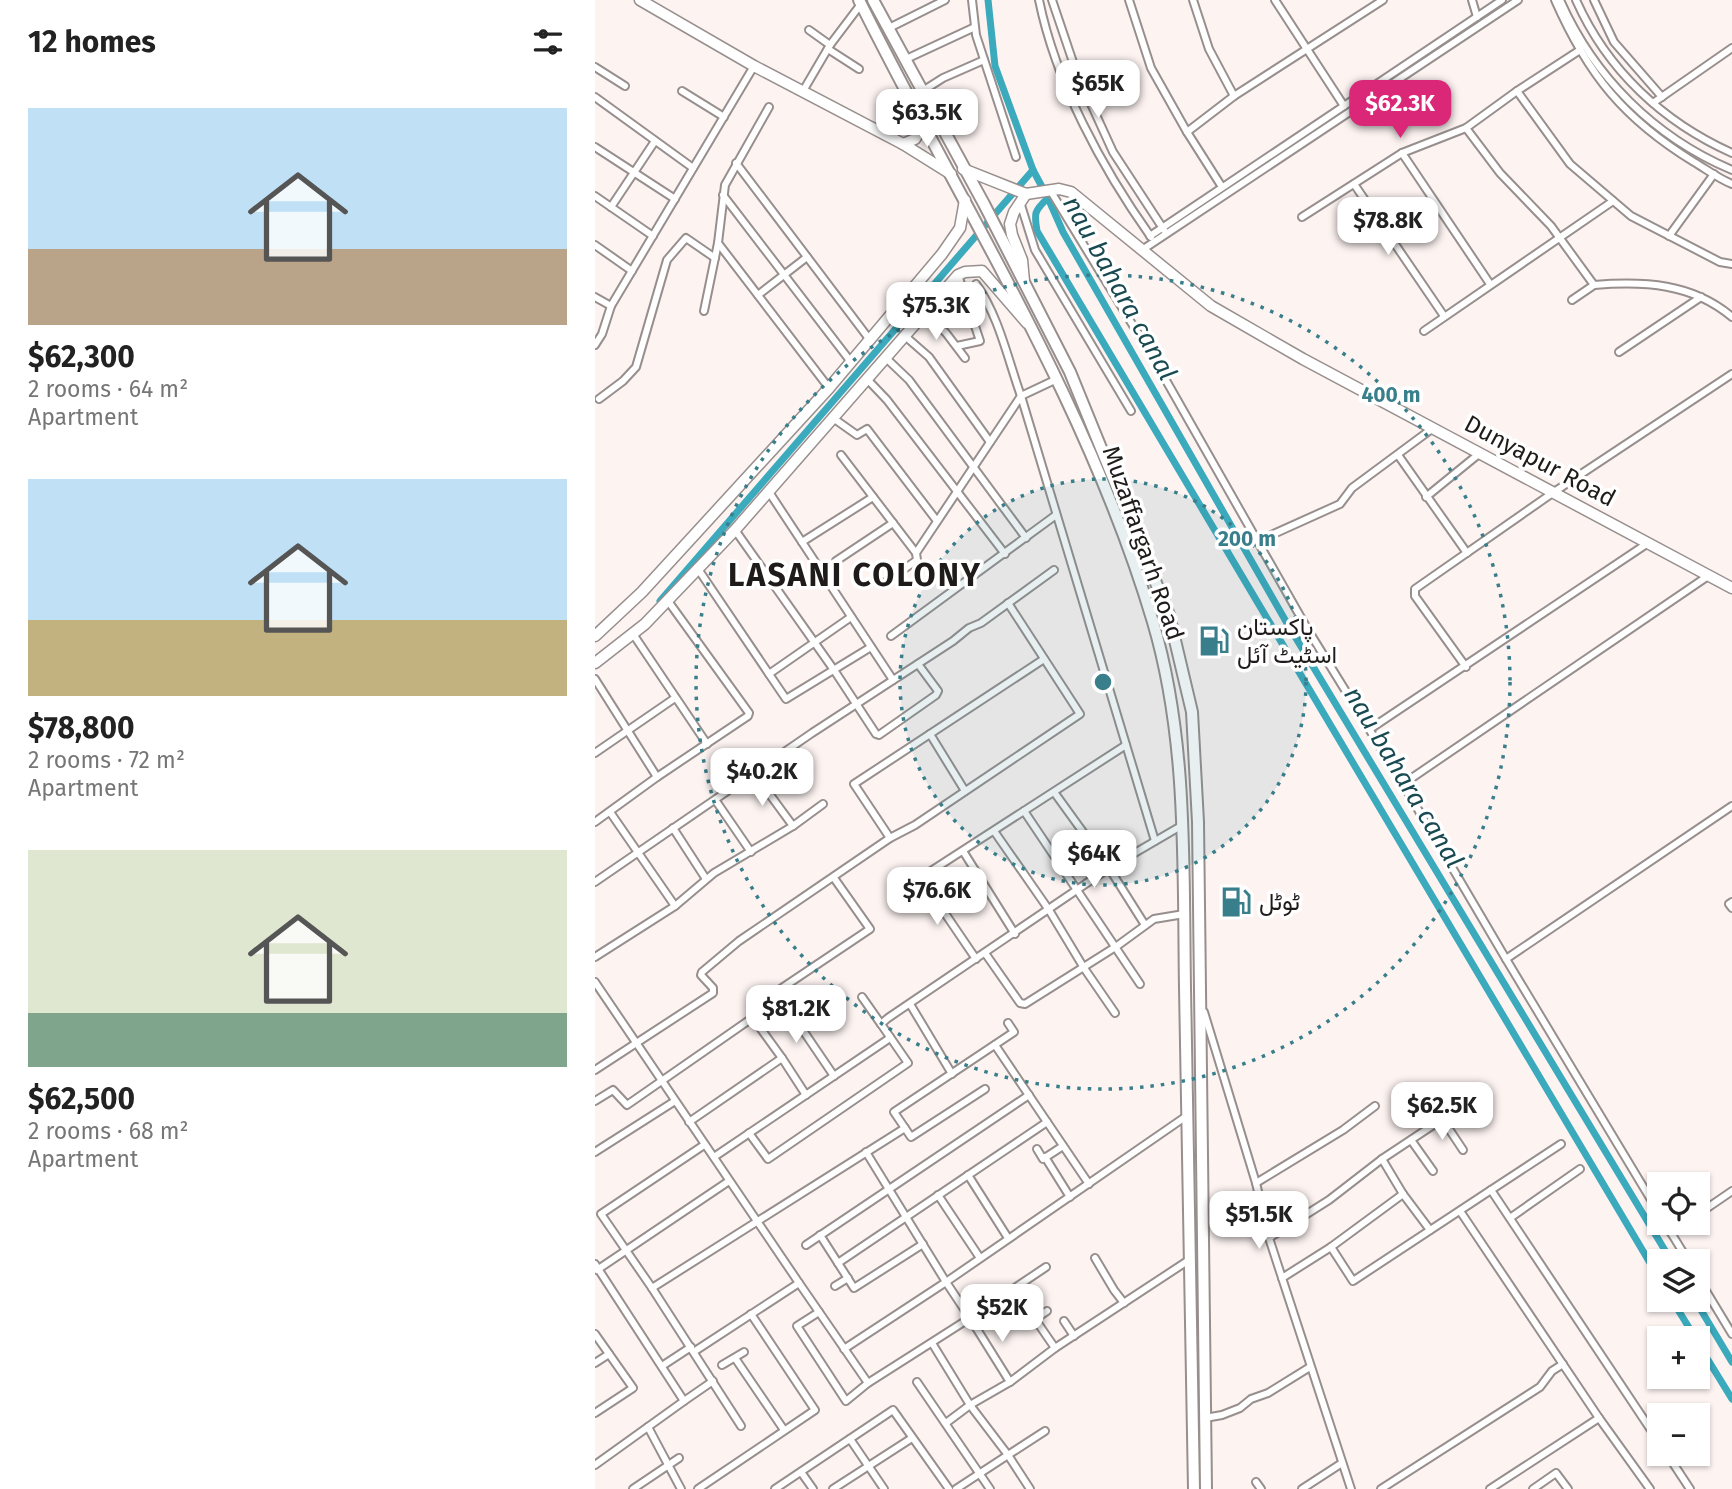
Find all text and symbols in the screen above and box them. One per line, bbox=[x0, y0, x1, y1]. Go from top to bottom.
icon: filters bbox=[529, 23, 567, 61]
text: 12 homes bbox=[28, 24, 156, 60]
pin: $65K bbox=[1057, 60, 1139, 120]
text: $65K bbox=[1072, 69, 1124, 97]
pin: $62.3K bbox=[1343, 80, 1457, 140]
text: $62.3K bbox=[1365, 89, 1435, 117]
pin: $63.5K bbox=[870, 90, 984, 149]
text: $63.5K bbox=[892, 98, 962, 126]
icon: home bbox=[235, 154, 361, 280]
water label: nau bahara canal bbox=[1056, 191, 1183, 386]
pin: $78.8K bbox=[1331, 198, 1445, 257]
text: $78.8K bbox=[1353, 206, 1423, 234]
pin: $75.3K bbox=[879, 282, 993, 342]
text: $75.3K bbox=[902, 291, 970, 319]
text: $62,300 bbox=[28, 339, 135, 375]
text: 2 rooms · 64 m² bbox=[28, 375, 188, 403]
text: 400 m bbox=[1361, 382, 1421, 408]
text: Apartment bbox=[28, 403, 138, 431]
street label: Dunyapur Road bbox=[1460, 409, 1620, 513]
street label: Muzaffargarh Road bbox=[1097, 442, 1189, 644]
icon: home bbox=[235, 525, 361, 651]
text: 200 m bbox=[1218, 526, 1276, 552]
district label: LASANI COLONY bbox=[728, 556, 982, 594]
place label: پاکستان اسٹیٹ آئل bbox=[1237, 613, 1337, 669]
fuel station icon: پاکستان اسٹیٹ آئل bbox=[1197, 624, 1231, 658]
centre of rings bbox=[1091, 670, 1115, 694]
water label: nau bahara canal bbox=[1337, 681, 1470, 873]
text: $78,800 bbox=[28, 710, 135, 746]
text: 2 rooms · 72 m² bbox=[28, 746, 185, 774]
pin: $40.2K bbox=[705, 748, 819, 808]
text: $40.2K bbox=[726, 757, 798, 785]
text: Apartment bbox=[28, 774, 138, 802]
pin: $64K bbox=[1053, 830, 1135, 890]
text: $64K bbox=[1067, 839, 1121, 867]
pin: $76.6K bbox=[880, 867, 994, 927]
text: $76.6K bbox=[903, 876, 971, 904]
fuel station icon: ٹوٹل bbox=[1219, 885, 1253, 919]
place label: ٹوٹل bbox=[1259, 888, 1300, 917]
icon: home bbox=[235, 896, 361, 1022]
pin: $81.2K bbox=[739, 986, 853, 1045]
text: $81.2K bbox=[762, 994, 830, 1022]
text: $62,500 bbox=[28, 1081, 135, 1117]
pin: $62.5K bbox=[1385, 1082, 1499, 1142]
text: $62.5K bbox=[1407, 1091, 1477, 1119]
text: 2 rooms · 68 m² bbox=[28, 1117, 189, 1145]
text: Apartment bbox=[28, 1145, 138, 1173]
map controls bbox=[1647, 1172, 1710, 1466]
button: locate bbox=[1647, 1172, 1710, 1235]
pin: $51.5K bbox=[1202, 1192, 1316, 1251]
text: $51.5K bbox=[1226, 1200, 1292, 1228]
button: layers bbox=[1647, 1249, 1710, 1312]
pin: $52K bbox=[961, 1284, 1043, 1344]
text: $52K bbox=[976, 1293, 1028, 1321]
button: + bbox=[1647, 1326, 1710, 1389]
button: − bbox=[1647, 1403, 1710, 1466]

